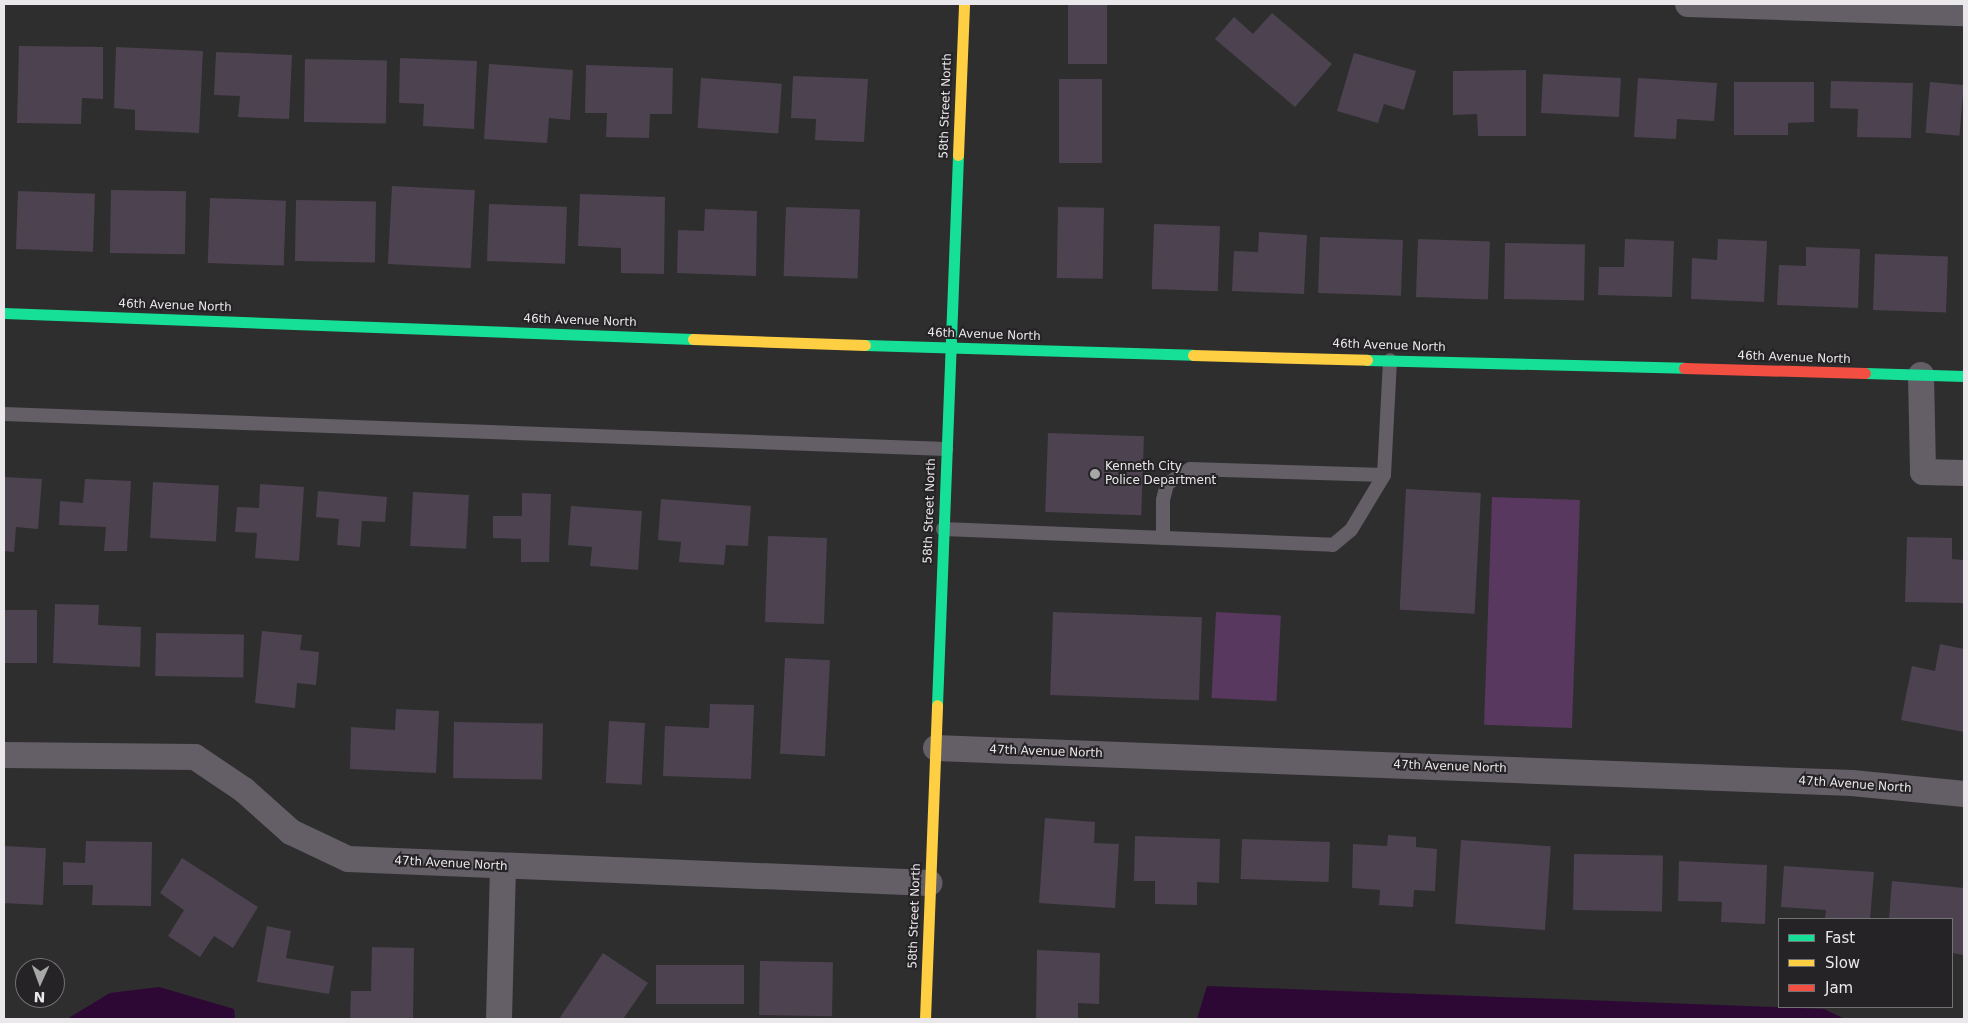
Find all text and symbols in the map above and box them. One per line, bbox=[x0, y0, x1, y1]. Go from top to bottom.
street label: 58th Street North bbox=[937, 53, 955, 159]
street label: 46th Avenue North bbox=[118, 297, 232, 315]
street label: 46th Avenue North bbox=[523, 312, 637, 330]
street label: 46th Avenue North bbox=[927, 326, 1041, 344]
street label: 46th Avenue North bbox=[1332, 337, 1446, 355]
street label: 46th Avenue North bbox=[1737, 349, 1851, 367]
street label: 58th Street North bbox=[921, 458, 939, 564]
place label: Kenneth City Police Department bbox=[1105, 460, 1216, 488]
marker: Kenneth City Police Department bbox=[1089, 468, 1101, 480]
street label: 47th Avenue North bbox=[989, 743, 1103, 761]
street label: 47th Avenue North bbox=[1393, 758, 1507, 776]
street label: 47th Avenue North bbox=[1798, 774, 1912, 796]
street label: 47th Avenue North bbox=[394, 854, 508, 874]
street label: 58th Street North bbox=[906, 863, 924, 969]
legend bbox=[1778, 918, 1953, 1008]
text: Fast bbox=[1825, 929, 1855, 947]
text: Slow bbox=[1825, 954, 1860, 972]
north arrow bbox=[15, 958, 65, 1008]
text: Jam bbox=[1825, 979, 1853, 997]
text: N bbox=[33, 989, 46, 1005]

